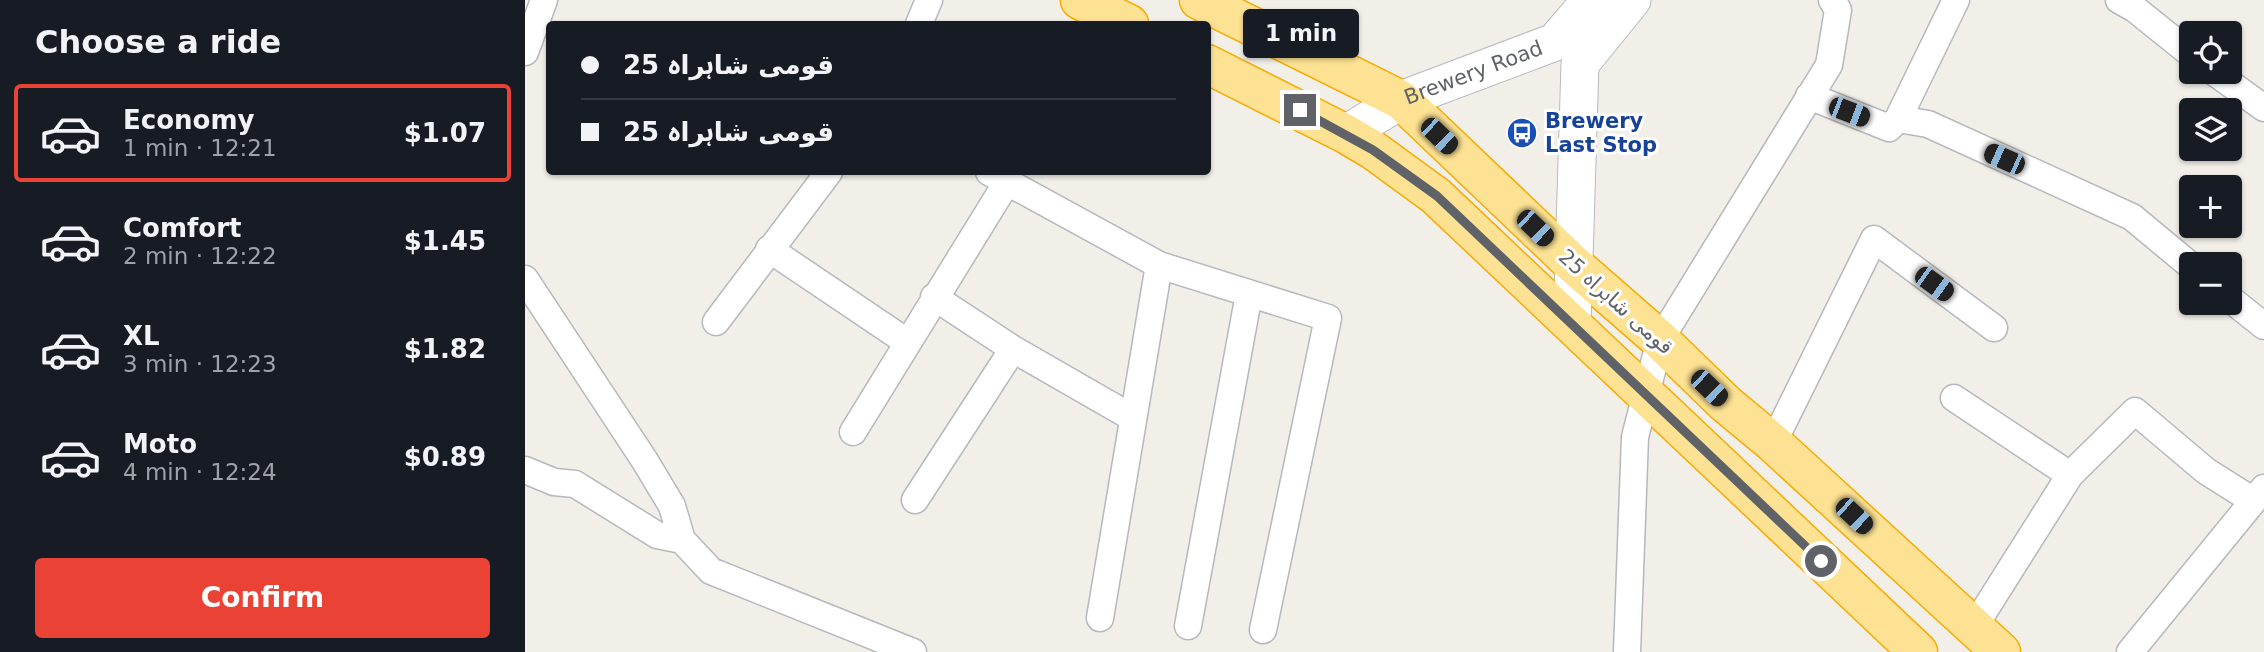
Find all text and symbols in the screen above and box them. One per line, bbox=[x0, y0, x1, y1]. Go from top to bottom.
callout: 1 min bbox=[1242, 8, 1358, 57]
text: 1 min bbox=[1265, 20, 1337, 46]
map controls bbox=[2179, 21, 2242, 315]
button: locate bbox=[2179, 21, 2242, 84]
text: Choose a ride bbox=[35, 23, 281, 61]
street label: Brewery Road bbox=[1401, 36, 1546, 110]
text: قومی شاہراہ 25 bbox=[623, 50, 834, 80]
route end bbox=[1284, 94, 1316, 126]
car bbox=[1826, 95, 1873, 129]
button: layers bbox=[2179, 98, 2242, 161]
icon: car bbox=[39, 102, 102, 165]
text: Economy bbox=[123, 105, 254, 135]
place label: Brewery Last Stop bbox=[1545, 109, 1657, 157]
car bbox=[1417, 114, 1462, 158]
bus stop icon: Brewery Last Stop bbox=[1505, 116, 1539, 150]
text: قومی شاہراہ 25 bbox=[623, 117, 834, 147]
text: $1.07 bbox=[404, 118, 486, 148]
text: 1 min · 12:21 bbox=[123, 135, 277, 161]
car bbox=[1981, 141, 2028, 177]
button: + bbox=[2179, 175, 2242, 238]
car bbox=[1513, 206, 1558, 250]
icon: car bbox=[39, 210, 102, 273]
text: Comfort bbox=[123, 213, 241, 243]
text: $1.45 bbox=[404, 226, 486, 256]
text: 2 min · 12:22 bbox=[123, 243, 277, 269]
street label: قومی شاہراہ 25 bbox=[1554, 244, 1678, 360]
button: − bbox=[2179, 252, 2242, 315]
car bbox=[1911, 263, 1958, 305]
icon: car bbox=[39, 318, 102, 381]
text: XL bbox=[123, 321, 160, 351]
text: $1.82 bbox=[404, 334, 486, 364]
text: 3 min · 12:23 bbox=[123, 351, 277, 377]
car bbox=[1687, 366, 1732, 410]
icon: car bbox=[39, 426, 102, 489]
text: Moto bbox=[123, 429, 197, 459]
text: $0.89 bbox=[404, 442, 486, 472]
text: 4 min · 12:24 bbox=[123, 459, 277, 485]
car bbox=[1832, 494, 1877, 538]
route start bbox=[1805, 545, 1837, 577]
button: Confirm bbox=[35, 558, 490, 638]

